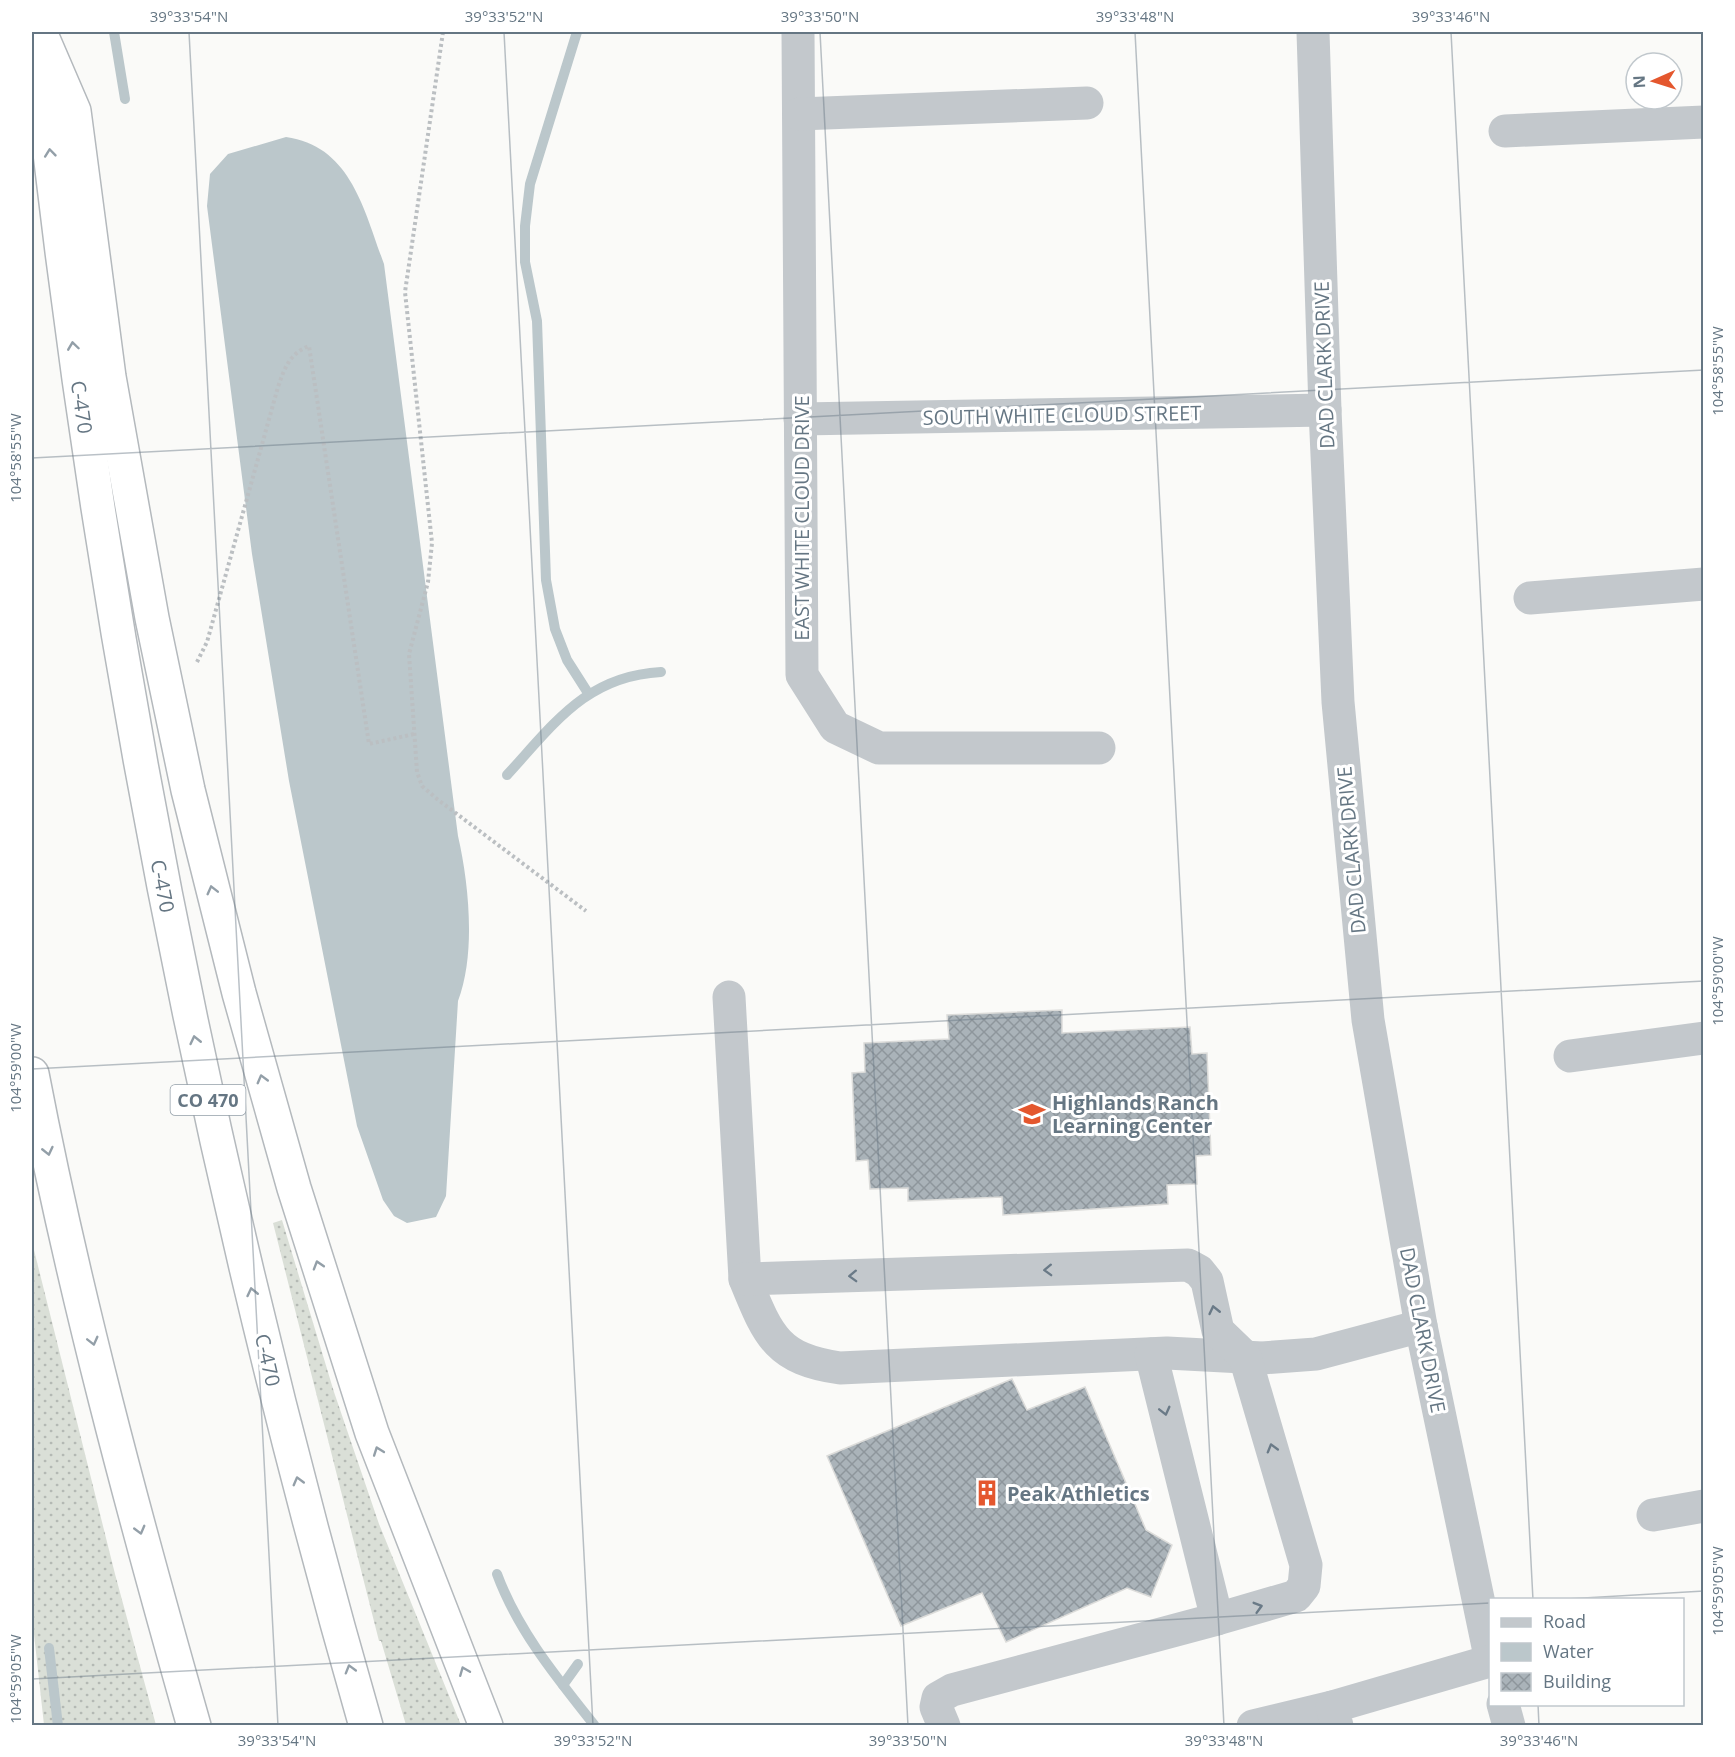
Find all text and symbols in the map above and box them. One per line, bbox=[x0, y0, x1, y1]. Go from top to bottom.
text: 39°33'54"N bbox=[150, 6, 228, 26]
text: 39°33'52"N bbox=[465, 6, 543, 26]
text: 39°33'50"N bbox=[781, 6, 859, 26]
text: 39°33'48"N bbox=[1096, 6, 1174, 26]
text: 39°33'46"N bbox=[1412, 6, 1490, 26]
north arrow bbox=[1624, 51, 1684, 111]
text: N bbox=[1628, 75, 1650, 89]
one-way arrow bbox=[44, 148, 57, 157]
street label: DAD CLARK DRIVE bbox=[1308, 281, 1340, 449]
text: 104°58'55"W bbox=[1707, 326, 1727, 416]
one-way arrow bbox=[67, 342, 79, 351]
street label: C-470 bbox=[65, 379, 99, 435]
street label: EAST WHITE CLOUD DRIVE bbox=[788, 395, 815, 641]
street label: SOUTH WHITE CLOUD STREET bbox=[922, 399, 1202, 431]
text: 104°58'55"W bbox=[5, 413, 25, 503]
street label: DAD CLARK DRIVE bbox=[1330, 765, 1372, 935]
street label: C-470 bbox=[145, 857, 181, 915]
one-way arrow bbox=[207, 885, 220, 895]
text: 104°59'00"W bbox=[1707, 936, 1727, 1026]
text: 104°59'00"W bbox=[5, 1023, 25, 1113]
one-way arrow bbox=[189, 1036, 202, 1046]
one-way arrow bbox=[256, 1074, 269, 1084]
road number: CO 470 bbox=[170, 1085, 246, 1115]
place label: Highlands Ranch Learning Center bbox=[1052, 1089, 1219, 1139]
school or university icon: Highlands Ranch Learning Center bbox=[1017, 1099, 1047, 1129]
one-way arrow bbox=[41, 1146, 54, 1156]
street label: DAD CLARK DRIVE bbox=[1394, 1245, 1452, 1415]
one-way arrow bbox=[313, 1260, 325, 1271]
one-way arrow bbox=[1044, 1263, 1053, 1276]
one-way arrow bbox=[849, 1270, 858, 1282]
one-way arrow bbox=[247, 1287, 260, 1297]
one-way arrow bbox=[1208, 1306, 1221, 1316]
street label: C-470 bbox=[249, 1331, 287, 1389]
one-way arrow bbox=[85, 1336, 98, 1346]
one-way arrow bbox=[1157, 1405, 1170, 1415]
one-way arrow bbox=[1267, 1443, 1279, 1454]
one-way arrow bbox=[373, 1446, 386, 1457]
one-way arrow bbox=[293, 1476, 306, 1486]
building icon: Peak Athletics bbox=[972, 1478, 1002, 1508]
place label: Peak Athletics bbox=[1007, 1480, 1150, 1507]
one-way arrow bbox=[133, 1525, 145, 1535]
text: 104°59'05"W bbox=[1707, 1546, 1727, 1636]
legend bbox=[1489, 1598, 1684, 1706]
one-way arrow bbox=[1252, 1602, 1263, 1614]
text: Road bbox=[1543, 1609, 1586, 1633]
text: 104°59'05"W bbox=[5, 1634, 25, 1724]
text: Water bbox=[1543, 1639, 1594, 1663]
one-way arrow bbox=[345, 1664, 357, 1675]
one-way arrow bbox=[459, 1667, 471, 1678]
text: Building bbox=[1543, 1669, 1611, 1693]
text: 39°33'54"N bbox=[238, 1730, 316, 1750]
text: 39°33'52"N bbox=[554, 1730, 632, 1750]
text: 39°33'50"N bbox=[869, 1730, 947, 1750]
text: 39°33'48"N bbox=[1185, 1730, 1263, 1750]
text: 39°33'46"N bbox=[1500, 1730, 1578, 1750]

